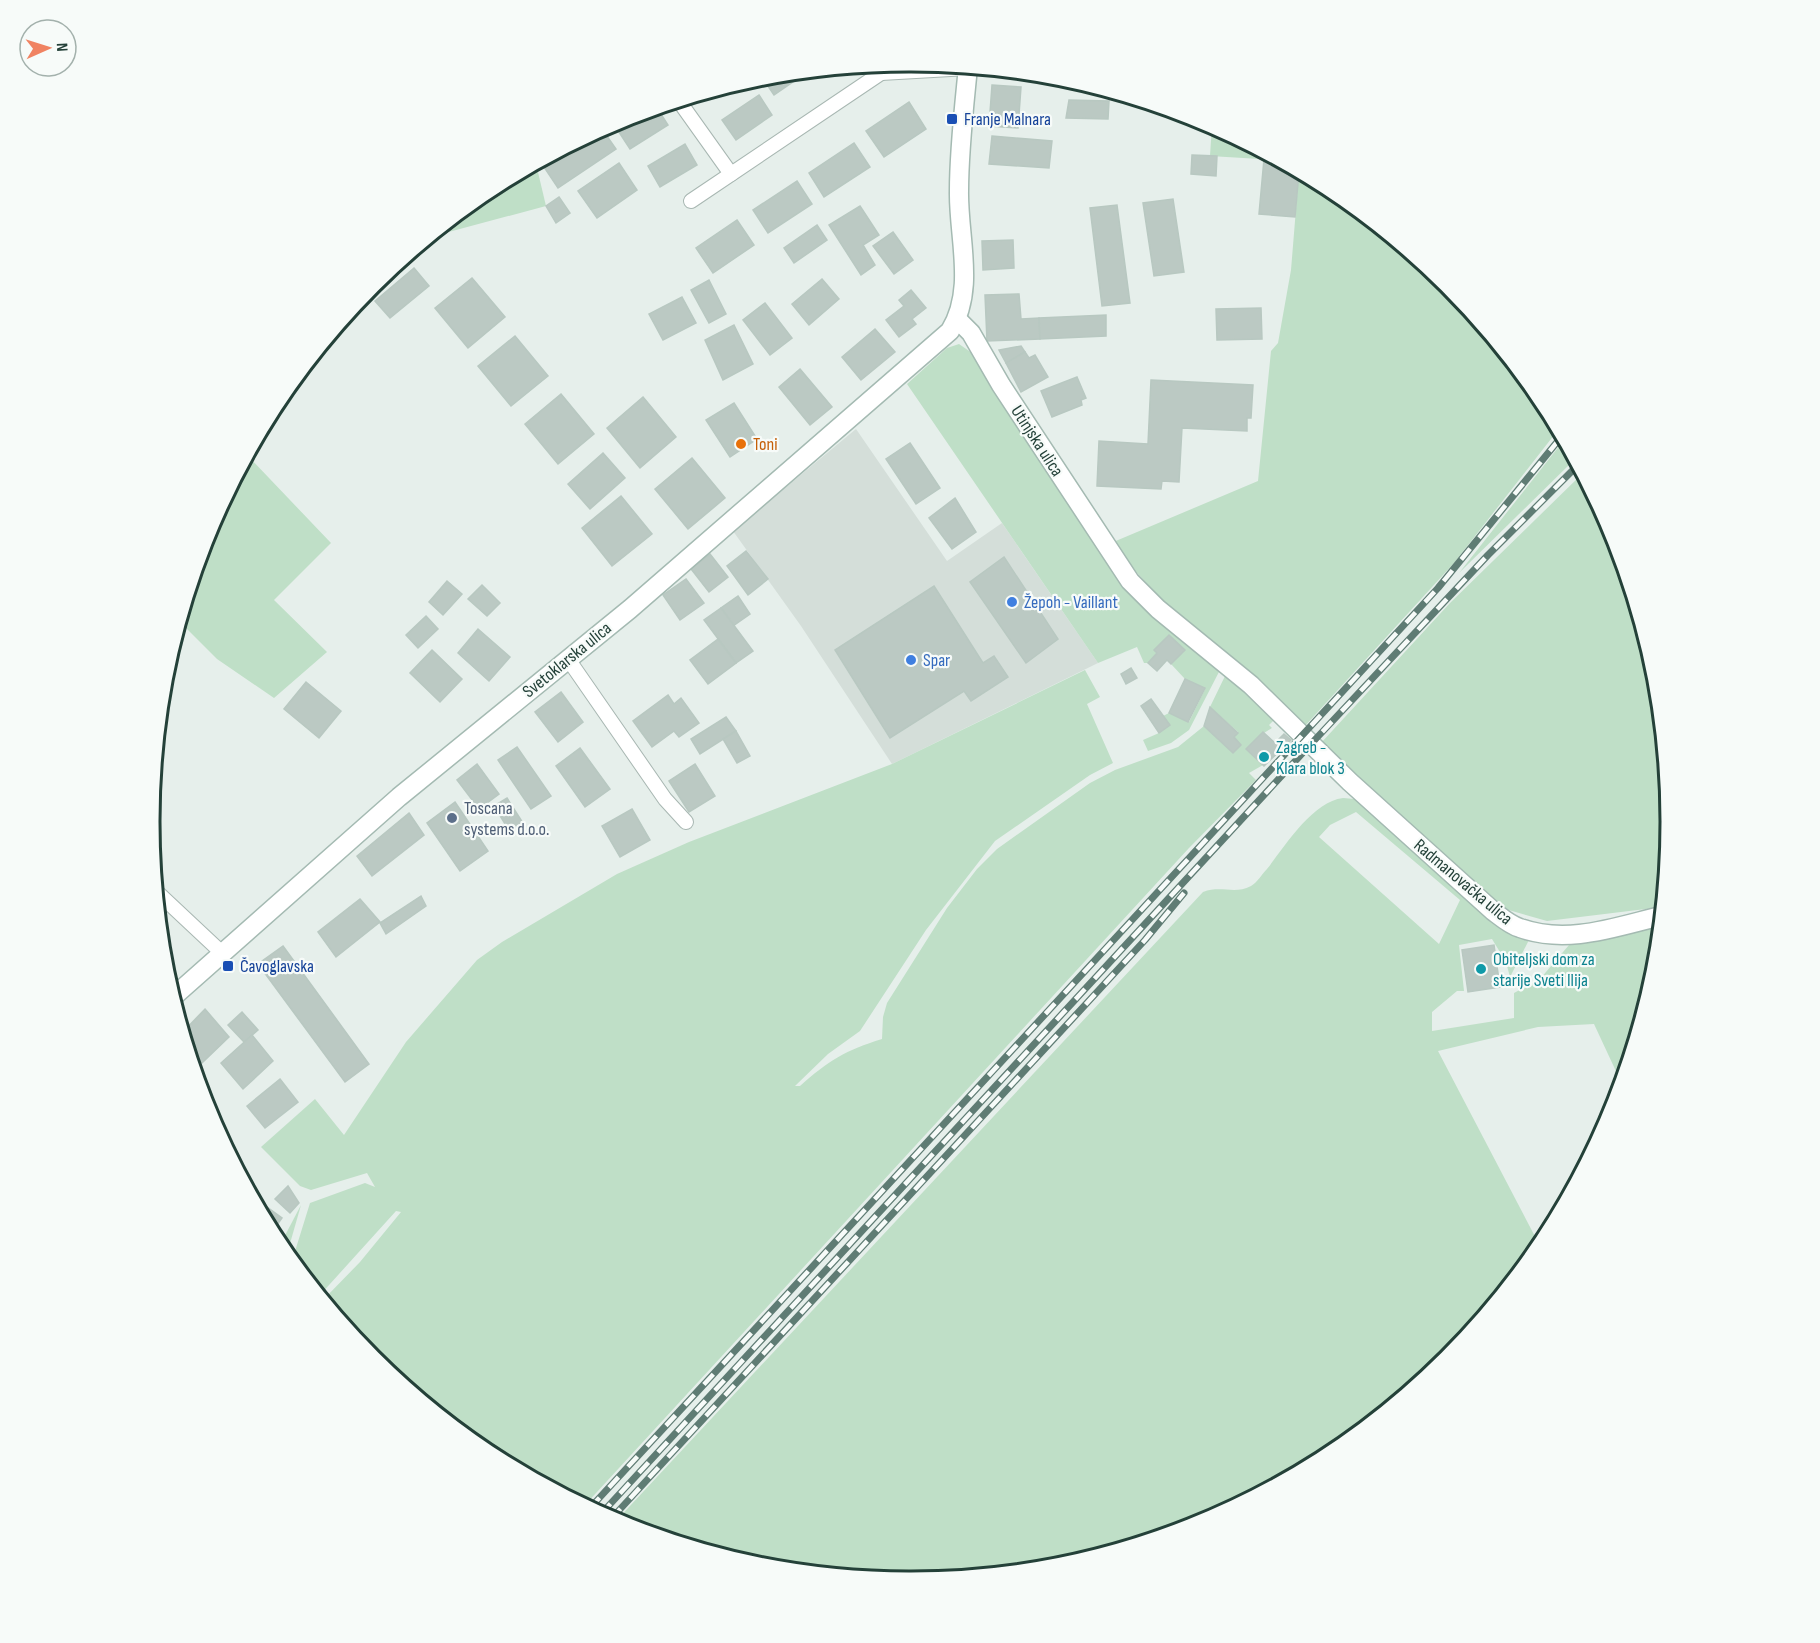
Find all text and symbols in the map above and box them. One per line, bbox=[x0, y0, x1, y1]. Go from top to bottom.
north arrow bbox=[18, 18, 78, 78]
text: N bbox=[52, 43, 71, 52]
place label: Franje Malnara bbox=[964, 109, 1051, 130]
marker: Franje Malnara bbox=[945, 112, 959, 126]
street label: Utinjska ulica bbox=[1006, 402, 1068, 480]
place label: Toni bbox=[753, 434, 778, 455]
marker: Toni bbox=[734, 437, 748, 451]
place label: Žepoh - Vaillant bbox=[1024, 592, 1119, 613]
marker: Žepoh - Vaillant bbox=[1005, 595, 1019, 609]
street label: Svetoklarska ulica bbox=[518, 618, 616, 702]
place label: Spar bbox=[923, 650, 950, 671]
marker: Spar bbox=[904, 653, 918, 667]
place label: Zagreb - Klara blok 3 bbox=[1276, 737, 1345, 779]
marker: Zagreb - Klara blok 3 bbox=[1257, 750, 1271, 764]
place label: Toscana systems d.o.o. bbox=[464, 798, 549, 840]
marker: Toscana systems d.o.o. bbox=[445, 811, 459, 825]
street label: Radmanovačka ulica bbox=[1410, 835, 1517, 929]
place label: Obiteljski dom za starije Sveti Ilija bbox=[1493, 949, 1595, 991]
place label: Čavoglavska bbox=[240, 956, 314, 977]
marker: Čavoglavska bbox=[221, 959, 235, 973]
marker: Obiteljski dom za starije Sveti Ilija bbox=[1474, 962, 1488, 976]

